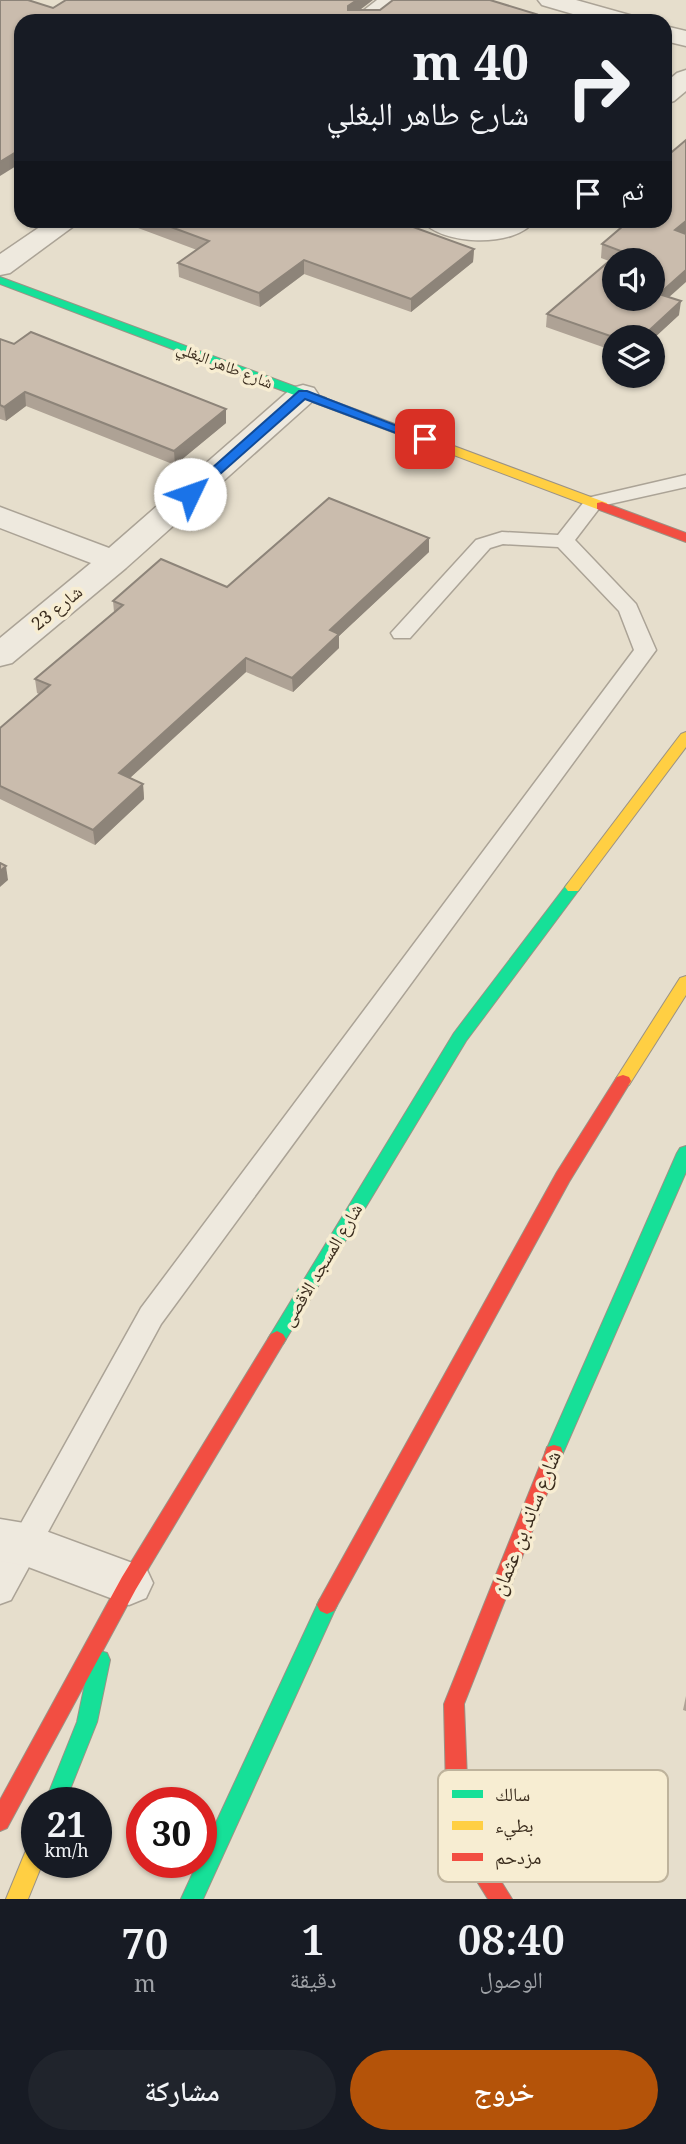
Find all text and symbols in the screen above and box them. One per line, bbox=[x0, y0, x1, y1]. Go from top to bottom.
text: 40 m bbox=[413, 28, 529, 94]
icon: right bbox=[553, 42, 644, 133]
text: شارع طاهر البغلي bbox=[326, 91, 529, 134]
text: ثم bbox=[621, 172, 644, 208]
icon: arrive bbox=[569, 175, 607, 213]
map controls bbox=[602, 248, 665, 388]
button: sound bbox=[602, 248, 665, 311]
button: layers bbox=[602, 325, 665, 388]
street label: شارع طاهر البغلي bbox=[173, 337, 276, 395]
pin bbox=[395, 409, 455, 469]
icon: arrive bbox=[406, 420, 444, 458]
position arrow bbox=[153, 457, 227, 531]
street label: شارع 23 bbox=[26, 579, 87, 635]
street label: شارع المسجد الاقصى bbox=[275, 1199, 367, 1330]
street label: شارع ساند بن عثمان bbox=[483, 1446, 567, 1599]
legend bbox=[438, 1770, 668, 1882]
text: سالك bbox=[495, 1781, 530, 1807]
speed limit sign: 30 bbox=[126, 1787, 217, 1878]
text: 21 bbox=[47, 1800, 86, 1847]
text: بطيء bbox=[495, 1812, 534, 1841]
text: km/h bbox=[44, 1838, 89, 1862]
text: مزدحم bbox=[495, 1844, 541, 1870]
text: 1 bbox=[301, 1910, 325, 1967]
text: 08:40 bbox=[458, 1910, 565, 1967]
text: 70 bbox=[121, 1914, 169, 1971]
text: دقيقة bbox=[290, 1963, 337, 1995]
text: الوصول bbox=[479, 1963, 543, 1995]
text: m bbox=[134, 1967, 156, 1999]
button: مشاركة bbox=[28, 2050, 336, 2130]
button: خروج bbox=[350, 2050, 658, 2130]

